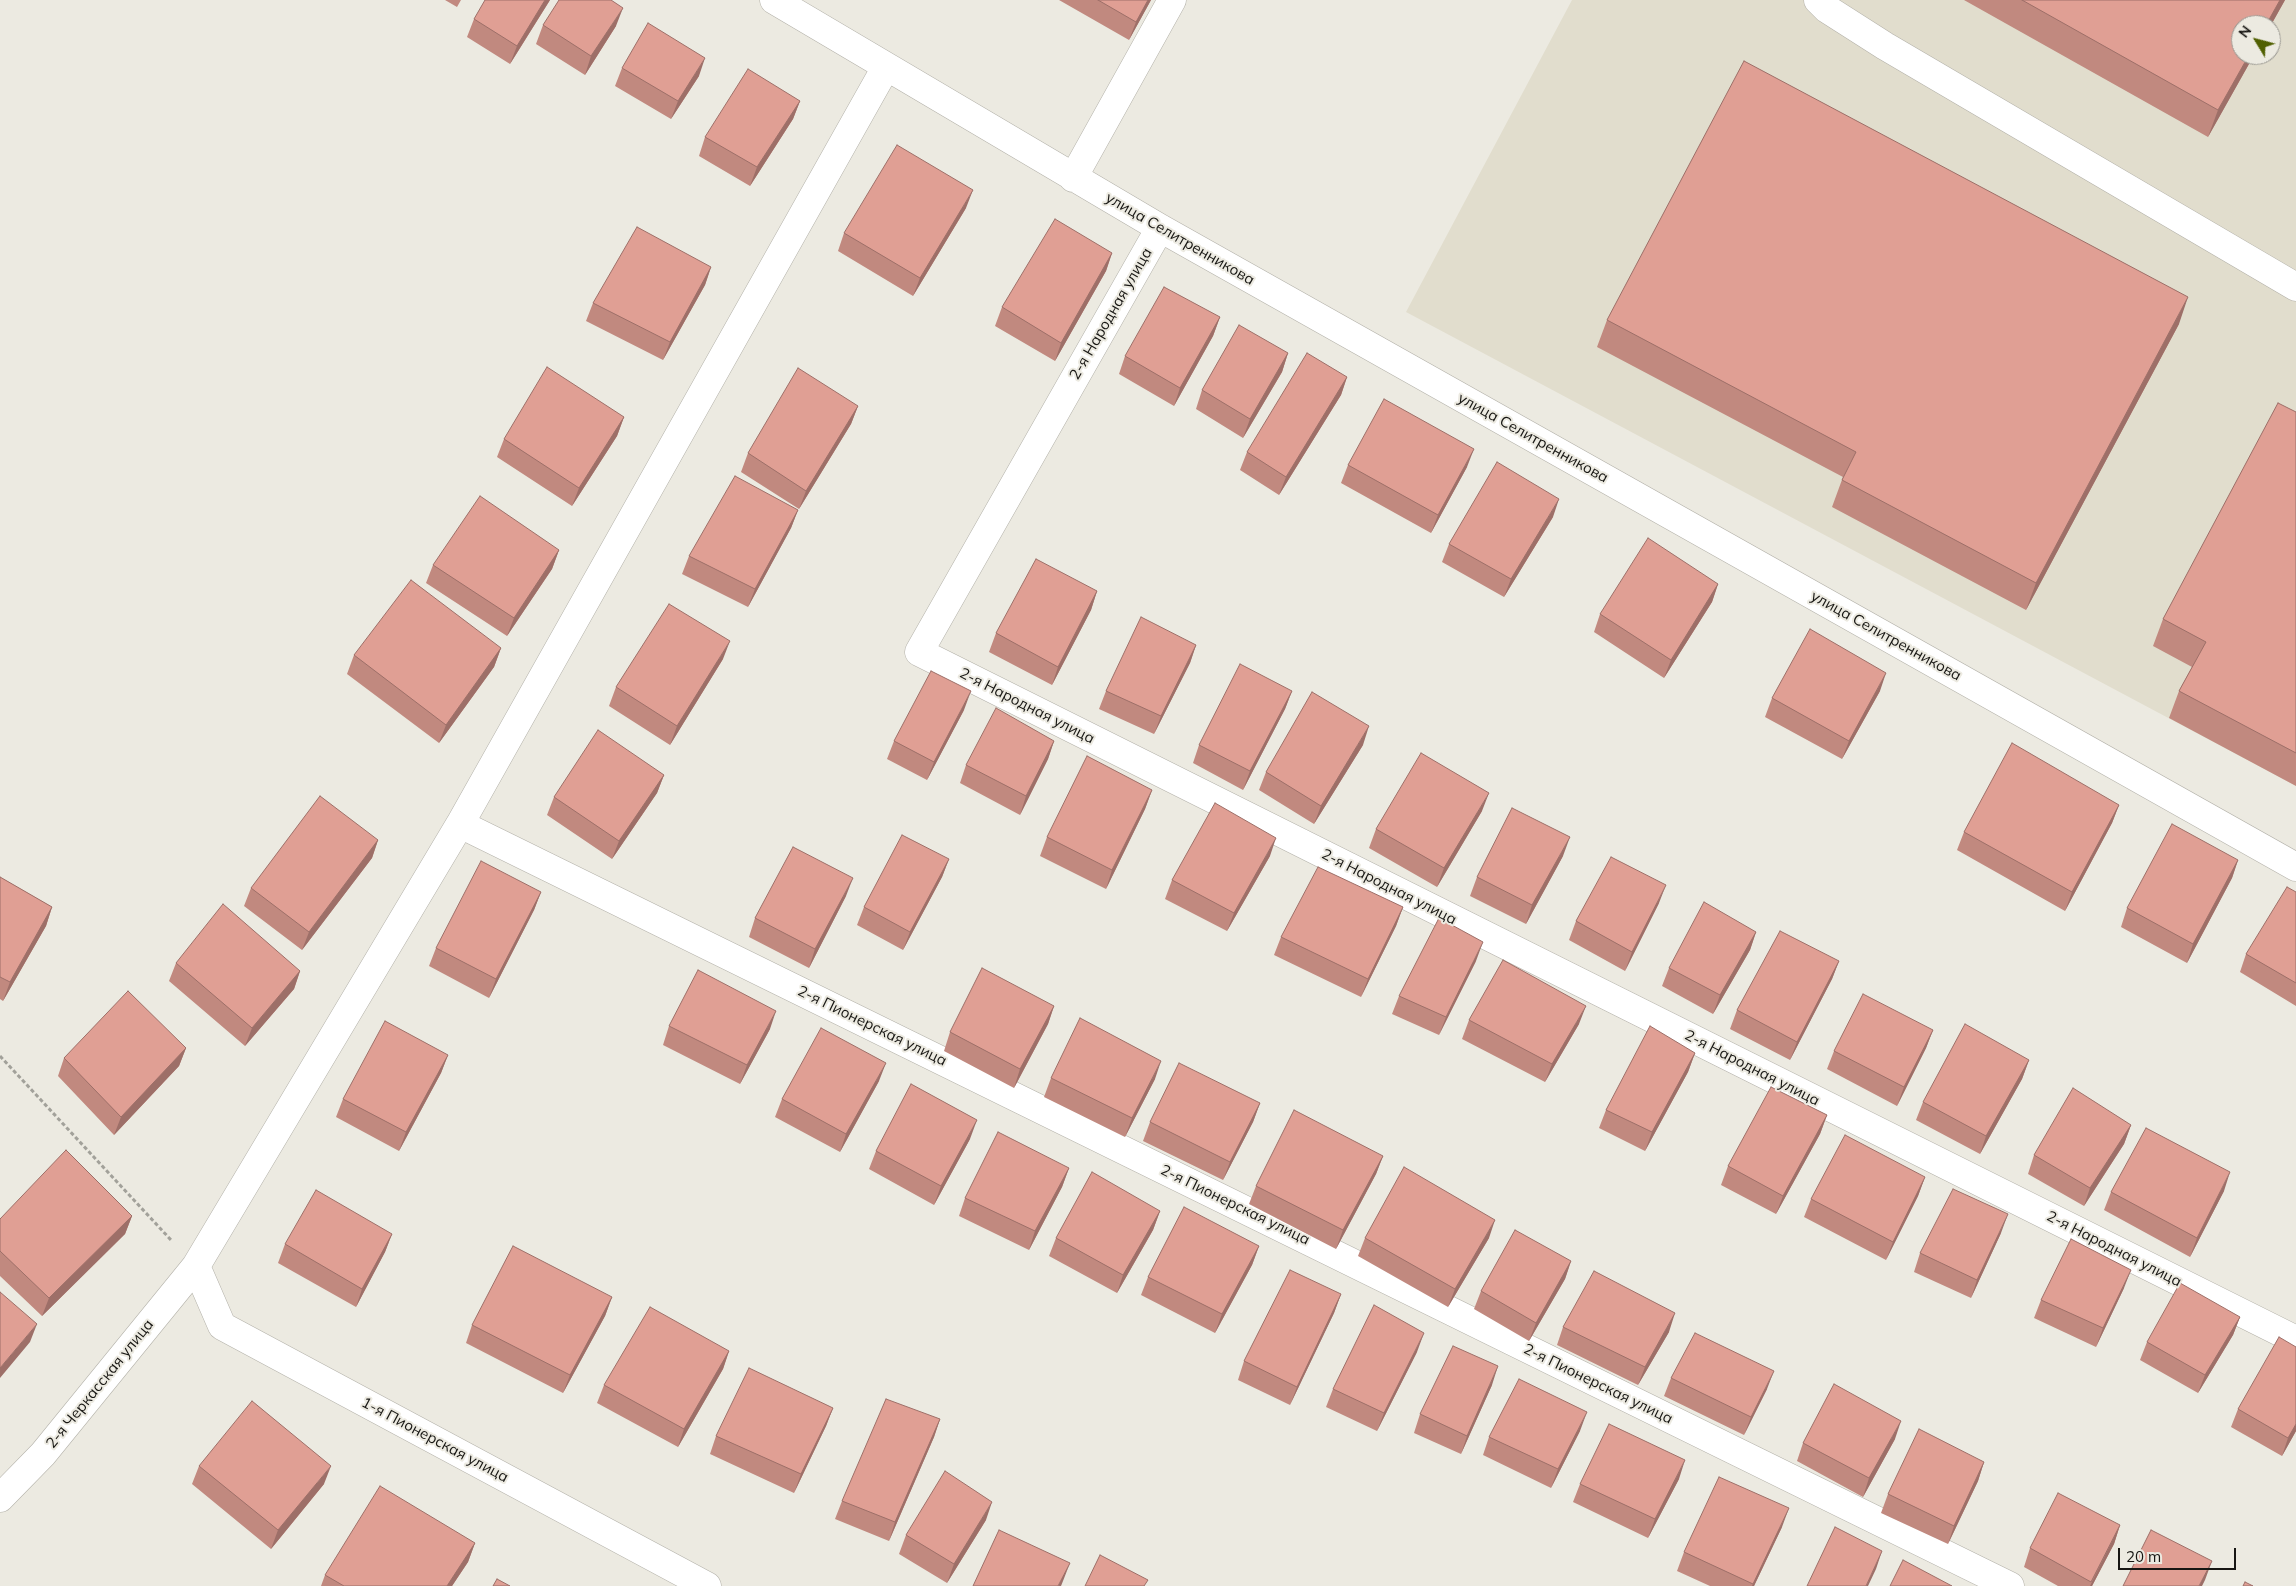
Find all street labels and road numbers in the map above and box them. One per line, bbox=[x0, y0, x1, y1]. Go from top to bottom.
street label: улица Селитренникова bbox=[1102, 189, 1258, 289]
street label: 2-я Народная улица bbox=[1066, 245, 1156, 383]
street label: улица Селитренникова bbox=[1455, 389, 1611, 487]
street label: улица Селитренникова bbox=[1808, 587, 1964, 685]
street label: 2-я Народная улица bbox=[956, 664, 1098, 748]
street label: 2-я Народная улица bbox=[1318, 845, 1460, 929]
street label: 2-я Пионерская улица bbox=[794, 982, 950, 1070]
street label: 2-я Народная улица bbox=[1681, 1026, 1823, 1110]
street label: 2-я Пионерская улица bbox=[1157, 1161, 1313, 1249]
street label: 2-я Народная улица bbox=[2043, 1207, 2185, 1291]
street label: 2-я Черкасская улица bbox=[42, 1316, 158, 1452]
street label: 2-я Пионерская улица bbox=[1520, 1340, 1676, 1428]
street label: 1-я Пионерская улица bbox=[358, 1394, 512, 1486]

